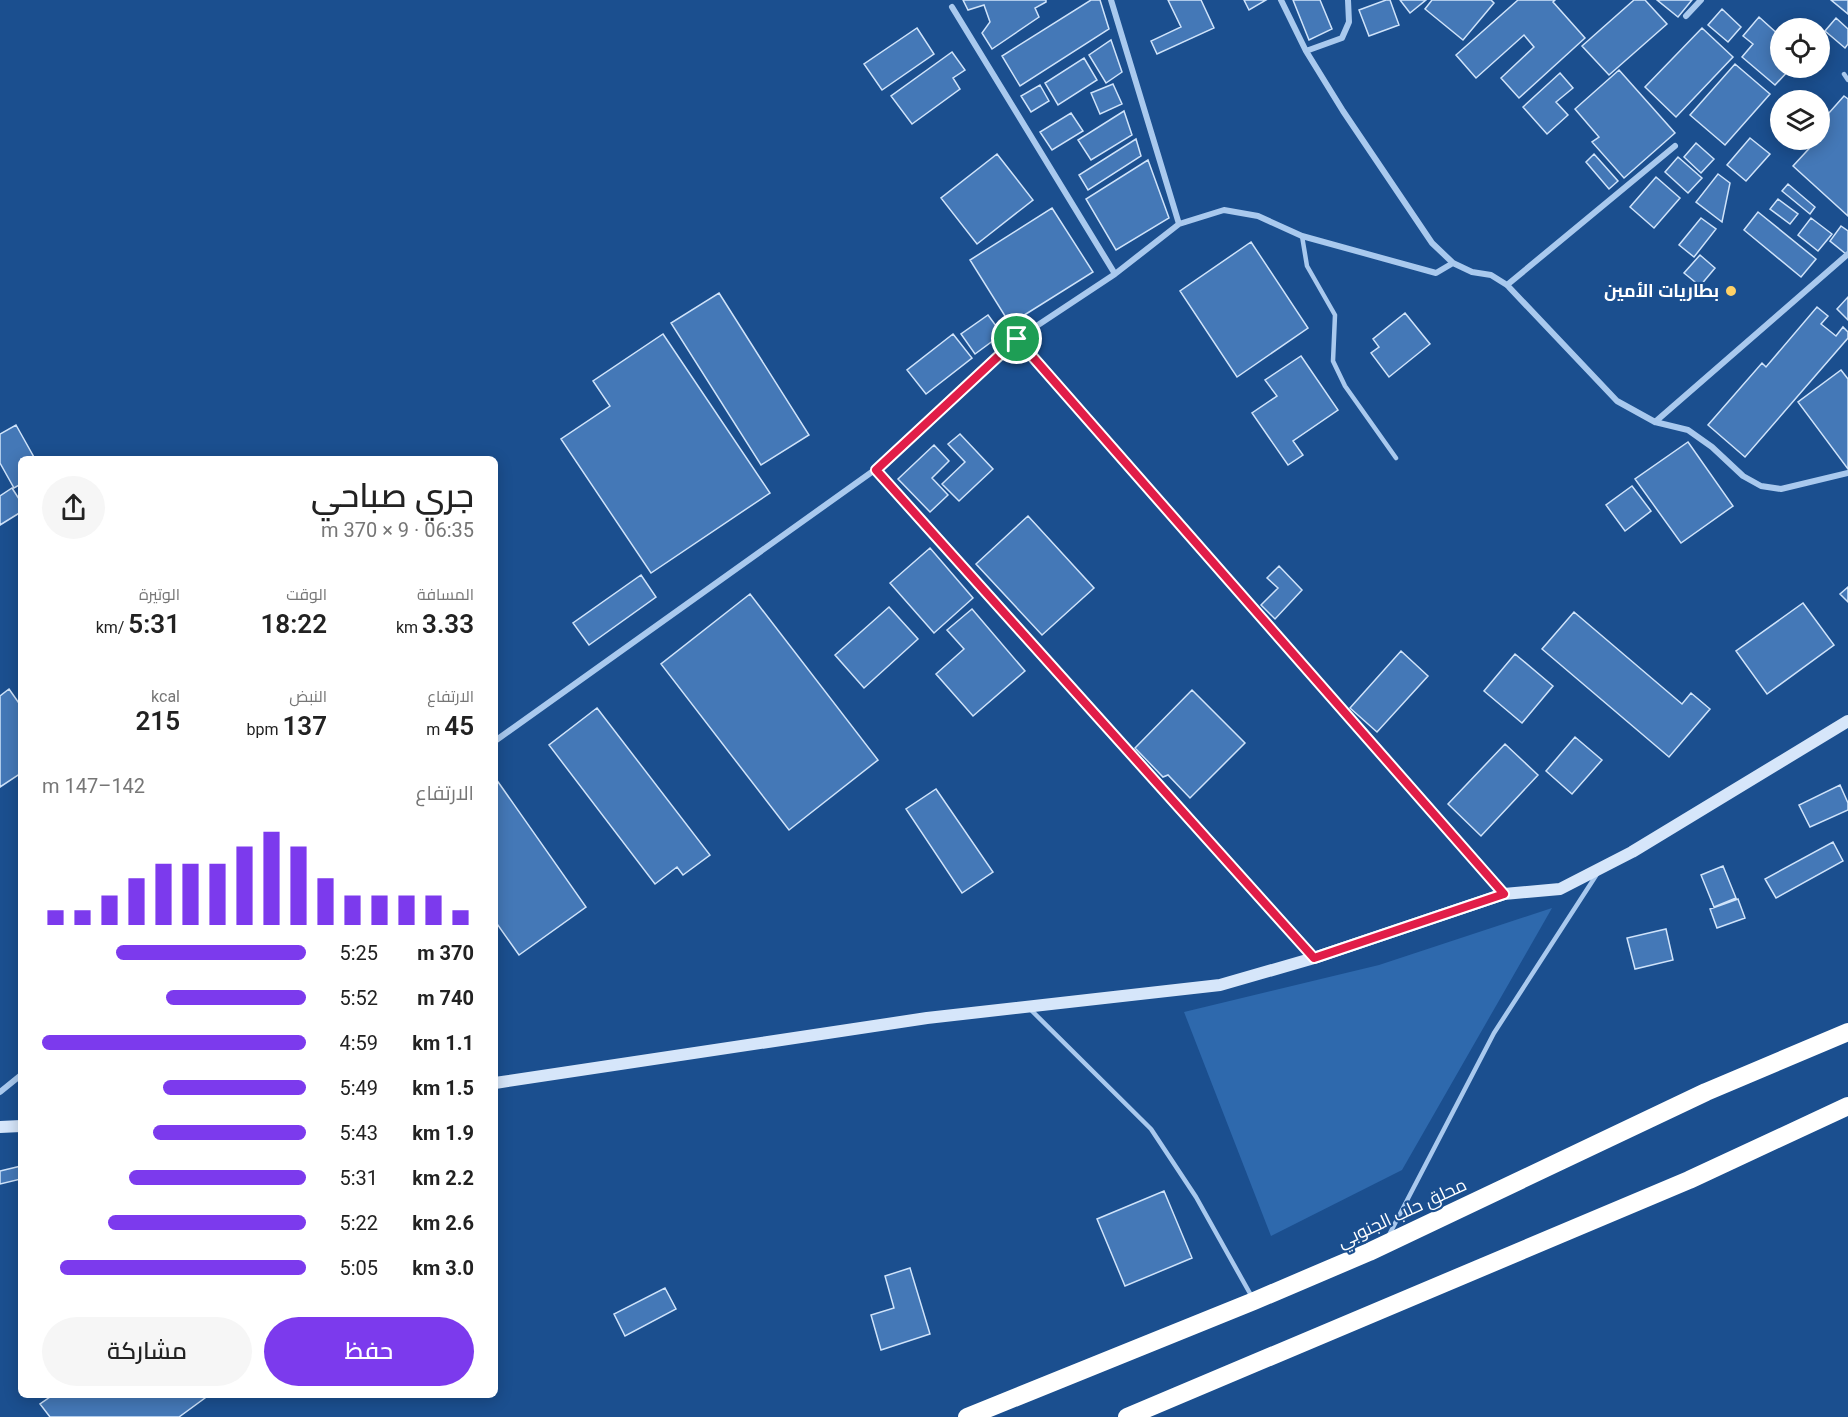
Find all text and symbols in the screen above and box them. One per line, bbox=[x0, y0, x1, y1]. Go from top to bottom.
map controls bbox=[1770, 18, 1830, 150]
button: locate bbox=[1770, 18, 1830, 78]
button: layers bbox=[1770, 90, 1830, 150]
place label: بطاريات الأمين bbox=[1604, 280, 1719, 302]
marker: بطاريات الأمين bbox=[1724, 284, 1738, 298]
pin bbox=[991, 313, 1042, 364]
icon: arrive bbox=[1000, 322, 1033, 355]
button: share bbox=[42, 476, 105, 539]
text: جري صباحي bbox=[311, 476, 474, 515]
text: 06:35 · 9 × 370 m bbox=[321, 518, 474, 542]
text: الوتيرة bbox=[139, 585, 180, 604]
text: الوقت bbox=[286, 585, 327, 604]
text: المسافة bbox=[417, 585, 474, 604]
text: 5:31 bbox=[128, 609, 180, 639]
text: 18:22 bbox=[261, 609, 327, 639]
text: 3.33 bbox=[422, 609, 474, 639]
text: /km bbox=[96, 618, 128, 637]
text: km bbox=[396, 618, 422, 637]
text: kcal bbox=[151, 687, 180, 706]
text: النبض bbox=[289, 687, 327, 706]
text: الارتفاع bbox=[427, 687, 474, 706]
text: 215 bbox=[135, 706, 180, 736]
text: 137 bbox=[282, 711, 327, 741]
text: 45 bbox=[444, 711, 474, 741]
text: bpm bbox=[246, 720, 282, 739]
text: m bbox=[426, 720, 444, 739]
text: 142–147 m bbox=[42, 774, 145, 798]
text: الارتفاع bbox=[415, 781, 474, 805]
text: 5:25 bbox=[339, 941, 378, 965]
text: 370 m bbox=[417, 941, 474, 965]
text: 5:52 bbox=[339, 986, 378, 1010]
text: 740 m bbox=[417, 986, 474, 1010]
text: 4:59 bbox=[339, 1031, 378, 1055]
text: 1.1 km bbox=[412, 1031, 474, 1055]
text: 5:49 bbox=[339, 1076, 378, 1100]
text: 1.5 km bbox=[412, 1076, 474, 1100]
text: 5:43 bbox=[339, 1121, 378, 1145]
text: 1.9 km bbox=[412, 1121, 474, 1145]
text: 5:31 bbox=[339, 1166, 378, 1190]
text: 2.2 km bbox=[412, 1166, 474, 1190]
street label: محلق حلب الجنوبي bbox=[1334, 1173, 1471, 1255]
text: 5:22 bbox=[339, 1211, 378, 1235]
text: 2.6 km bbox=[412, 1211, 474, 1235]
text: 5:05 bbox=[339, 1256, 378, 1280]
text: 3.0 km bbox=[412, 1256, 474, 1280]
button: مشاركة bbox=[42, 1317, 252, 1386]
button: حفظ bbox=[264, 1317, 474, 1386]

